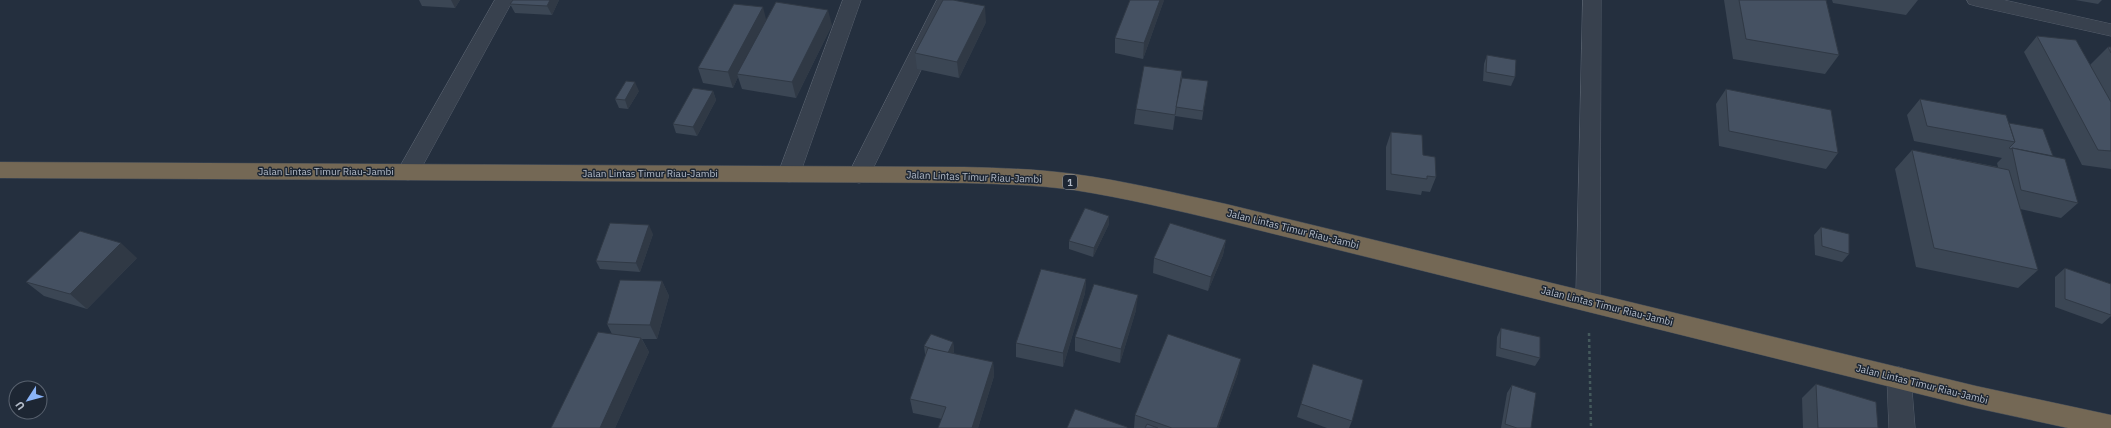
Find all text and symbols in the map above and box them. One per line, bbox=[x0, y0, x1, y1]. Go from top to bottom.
street label: Jalan Lintas Timur Riau-Jambi bbox=[258, 165, 394, 178]
street label: Jalan Lintas Timur Riau-Jambi bbox=[582, 167, 718, 180]
street label: Jalan Lintas Timur Riau-Jambi bbox=[906, 168, 1042, 186]
road number: 1 bbox=[1063, 175, 1077, 189]
street label: Jalan Lintas Timur Riau-Jambi bbox=[1226, 206, 1360, 252]
street label: Jalan Lintas Timur Riau-Jambi bbox=[1540, 283, 1674, 329]
street label: Jalan Lintas Timur Riau-Jambi bbox=[1855, 361, 1989, 407]
north arrow bbox=[8, 380, 48, 420]
text: U bbox=[12, 399, 28, 413]

